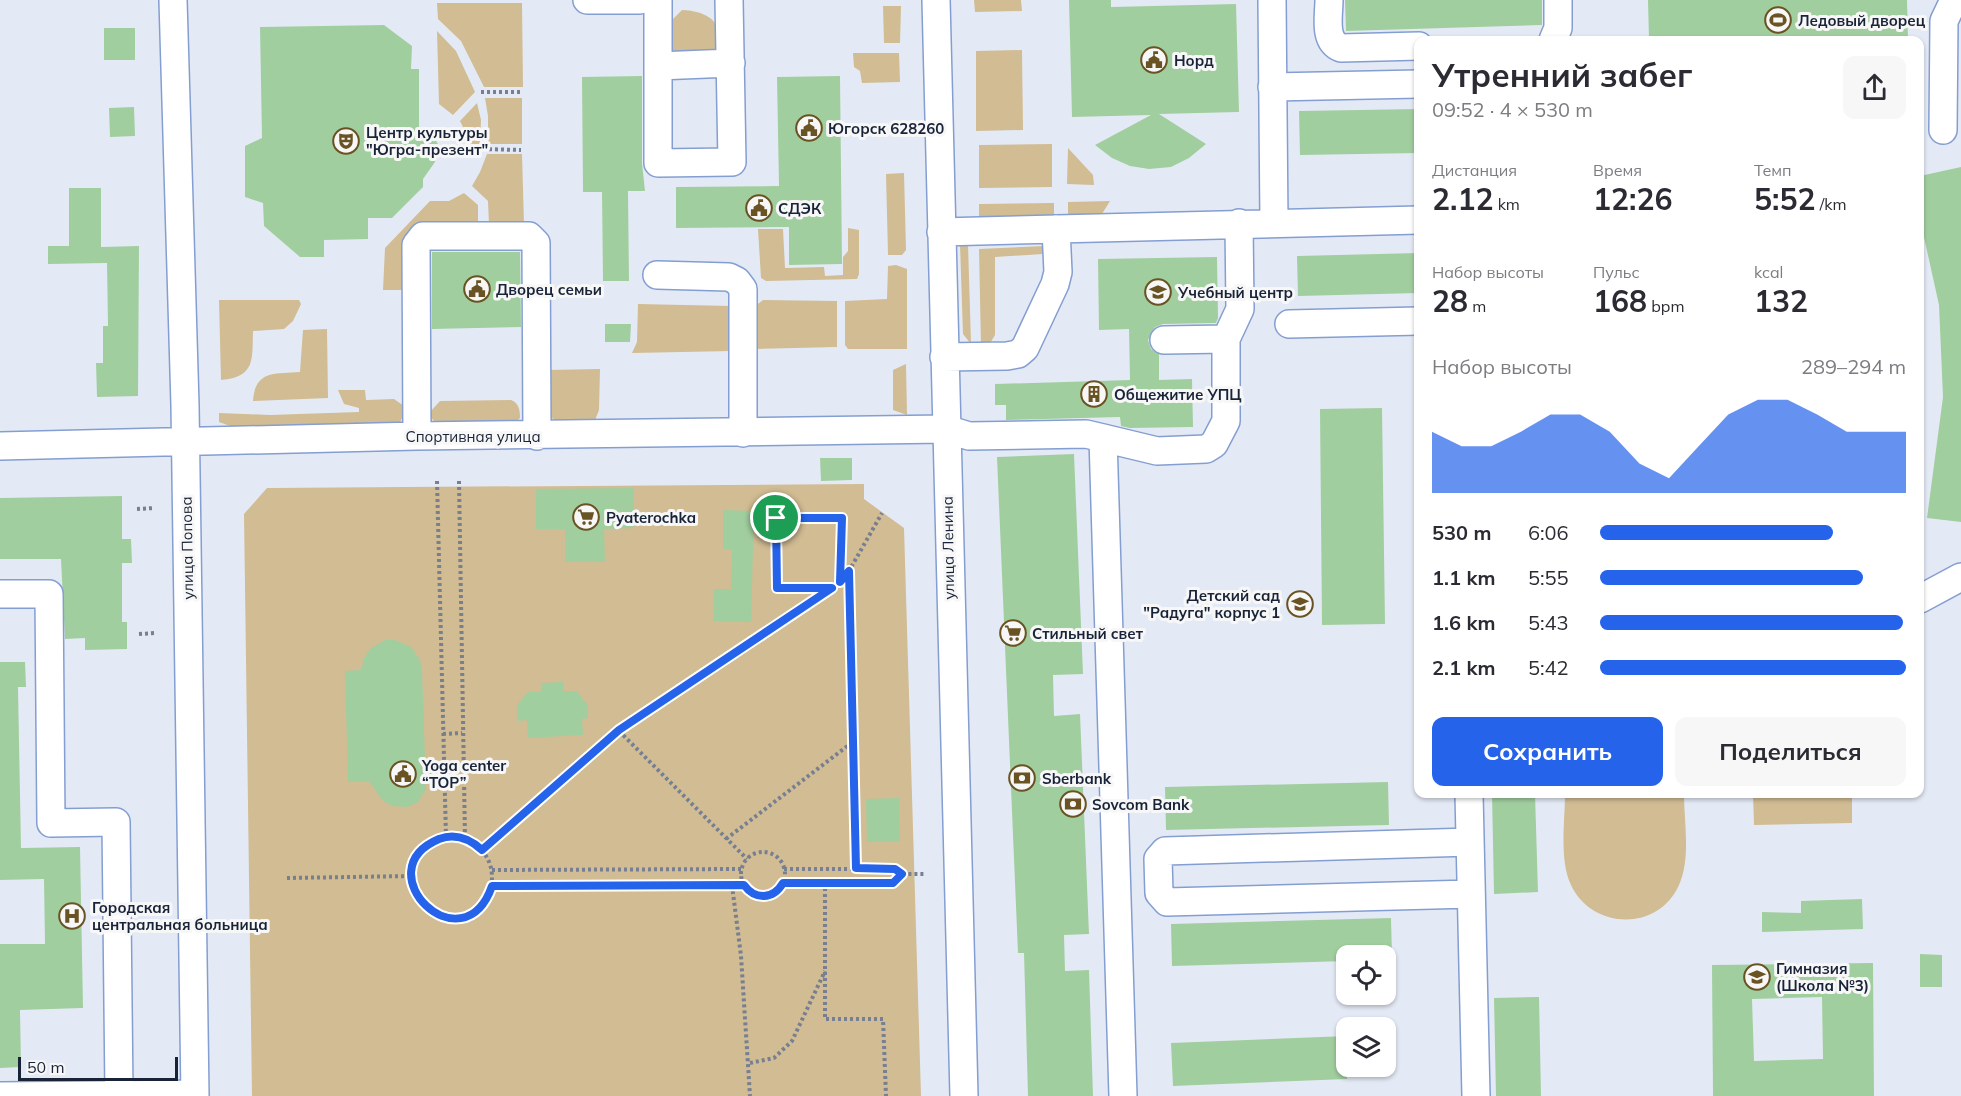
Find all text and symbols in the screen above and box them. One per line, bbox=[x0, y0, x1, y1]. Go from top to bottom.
sports icon: Ледовый дворец bbox=[1763, 5, 1793, 35]
place label: Ледовый дворец bbox=[1798, 11, 1926, 30]
public building icon: Норд bbox=[1139, 45, 1169, 75]
place label: Норд bbox=[1174, 51, 1214, 70]
text: Утренний забег bbox=[1432, 54, 1693, 95]
button: share bbox=[1843, 56, 1906, 119]
text: 09:52 · 4 × 530 m bbox=[1432, 97, 1593, 122]
public building icon: Югорск 628260 bbox=[794, 113, 824, 143]
place label: Югорск 628260 bbox=[828, 119, 944, 138]
place label: Центр культуры "Югра-презент" bbox=[366, 123, 488, 159]
theatre icon: Центр культуры "Югра-презент" bbox=[331, 126, 361, 156]
text: Дистанция bbox=[1432, 160, 1517, 180]
text: Время bbox=[1593, 160, 1642, 180]
text: Темп bbox=[1754, 160, 1792, 180]
text: 2.12 bbox=[1432, 180, 1493, 218]
text: 12:26 bbox=[1593, 180, 1672, 218]
text: 5:52 bbox=[1754, 180, 1815, 218]
public building icon: СДЭК bbox=[744, 193, 774, 223]
text: km bbox=[1493, 194, 1520, 214]
text: /km bbox=[1815, 194, 1846, 214]
place label: СДЭК bbox=[778, 199, 822, 218]
text: Набор высоты bbox=[1432, 262, 1544, 282]
text: Пульс bbox=[1593, 262, 1640, 282]
text: kcal bbox=[1754, 262, 1783, 282]
public building icon: Дворец семьи bbox=[462, 274, 492, 304]
school or university icon: Учебный центр bbox=[1143, 277, 1173, 307]
place label: Дворец семьи bbox=[496, 280, 602, 299]
text: 28 bbox=[1432, 282, 1468, 320]
text: 168 bbox=[1593, 282, 1647, 320]
text: 132 bbox=[1754, 282, 1808, 320]
place label: Учебный центр bbox=[1177, 283, 1293, 302]
text: m bbox=[1468, 296, 1486, 316]
text: bpm bbox=[1647, 296, 1684, 316]
text: Набор высоты bbox=[1432, 354, 1572, 379]
text: 289–294 m bbox=[1801, 354, 1906, 379]
building icon: Общежитие УПЦ bbox=[1079, 379, 1109, 409]
place label: Общежитие УПЦ bbox=[1114, 385, 1242, 404]
street label: Спортивная улица bbox=[405, 427, 541, 446]
pin bbox=[750, 492, 801, 543]
street label: улица Попова bbox=[177, 496, 197, 600]
street label: улица Ленина bbox=[938, 496, 958, 600]
icon: arrive bbox=[759, 501, 792, 534]
supermarket icon: Pyaterochka bbox=[571, 502, 601, 532]
place label: Pyaterochka bbox=[606, 508, 696, 527]
text: 530 m bbox=[1432, 520, 1491, 545]
text: 6:06 bbox=[1528, 520, 1569, 545]
text: 1.1 km bbox=[1432, 565, 1495, 590]
text: 5:55 bbox=[1528, 565, 1569, 590]
place label: Детский сад "Радуга" корпус 1 bbox=[1143, 586, 1280, 622]
school or university icon: Детский сад "Радуга" корпус 1 bbox=[1285, 589, 1315, 619]
text: 1.6 km bbox=[1432, 610, 1495, 635]
text: 5:43 bbox=[1528, 610, 1569, 635]
supermarket icon: Стильный свет bbox=[998, 618, 1028, 648]
place label: Стильный свет bbox=[1032, 624, 1144, 643]
text: 2.1 km bbox=[1432, 655, 1495, 680]
text: 5:42 bbox=[1528, 655, 1569, 680]
button: Сохранить bbox=[1432, 717, 1663, 786]
button: Поделиться bbox=[1675, 717, 1906, 786]
place label: Yoga center “TOP” bbox=[421, 756, 506, 792]
public building icon: Yoga center “TOP” bbox=[388, 759, 418, 789]
bank icon: Sberbank bbox=[1007, 763, 1037, 793]
place label: Sberbank bbox=[1042, 769, 1112, 788]
bank icon: Sovcom Bank bbox=[1058, 789, 1088, 819]
place label: Sovcom Bank bbox=[1092, 795, 1190, 814]
place label: Городская центральная больница bbox=[92, 898, 268, 934]
hospital icon: Городская центральная больница bbox=[57, 901, 87, 931]
map controls bbox=[1336, 945, 1396, 1077]
button: locate bbox=[1336, 945, 1396, 1005]
place label: Гимназия (Школа №3) bbox=[1776, 959, 1869, 995]
school or university icon: Гимназия (Школа №3) bbox=[1742, 962, 1772, 992]
button: layers bbox=[1336, 1017, 1396, 1077]
scale bar bbox=[18, 1054, 178, 1082]
text: 50 m bbox=[27, 1057, 64, 1077]

